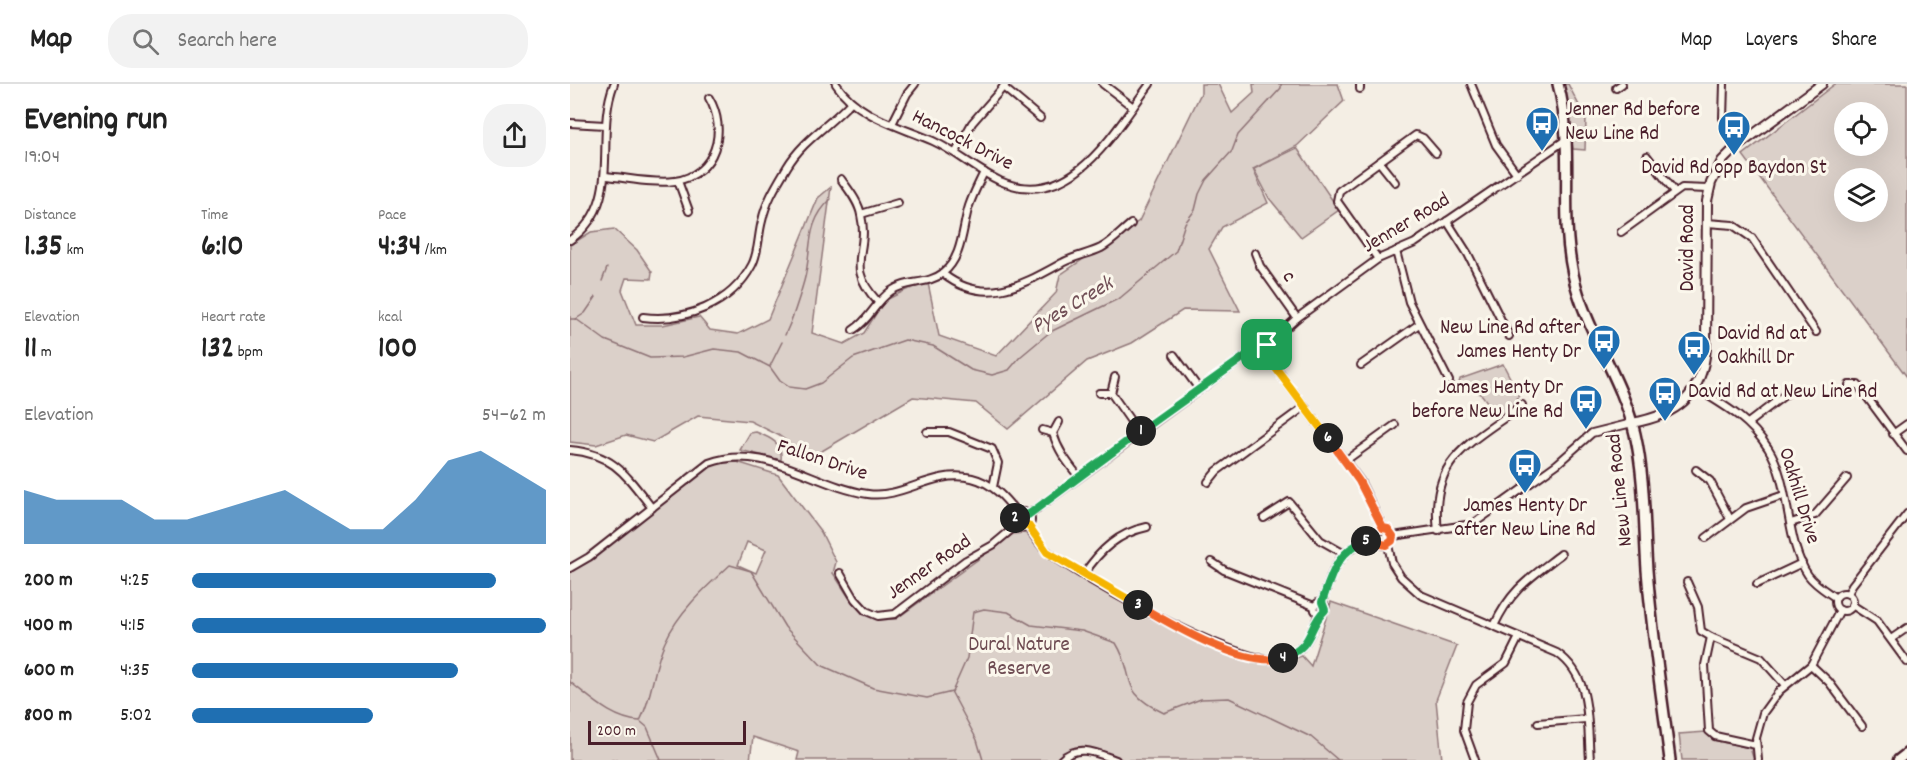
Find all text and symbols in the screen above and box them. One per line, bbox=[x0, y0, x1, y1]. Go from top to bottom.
search box bbox=[108, 14, 528, 68]
text: Map bbox=[30, 21, 72, 61]
icon: search bbox=[129, 25, 162, 58]
text: Search here bbox=[177, 26, 277, 57]
text: Map bbox=[1681, 26, 1712, 56]
text: Layers bbox=[1745, 26, 1798, 56]
text: Share bbox=[1831, 26, 1877, 56]
place label: Jenner Rd before New Line Rd bbox=[1565, 96, 1700, 150]
text: Evening run bbox=[24, 98, 168, 145]
map controls bbox=[1834, 102, 1888, 222]
button: locate bbox=[1834, 102, 1888, 156]
street label: Hancock Drive bbox=[906, 103, 1018, 179]
button: share bbox=[483, 104, 546, 167]
bus stop icon: Jenner Rd before New Line Rd bbox=[1524, 105, 1560, 152]
bus stop icon: David Rd opp Baydon St bbox=[1716, 109, 1752, 156]
text: 19:04 bbox=[24, 144, 60, 172]
place label: David Rd opp Baydon St bbox=[1641, 154, 1827, 184]
button: layers bbox=[1834, 168, 1888, 222]
street label: Jenner Road bbox=[1358, 186, 1456, 262]
text: Distance bbox=[24, 204, 76, 227]
text: Time bbox=[201, 204, 228, 227]
text: Pace bbox=[378, 204, 406, 227]
street label: David Road bbox=[1674, 204, 1704, 292]
text: 1.35 bbox=[24, 227, 63, 270]
text: 6:10 bbox=[201, 227, 244, 270]
text: 4:34 bbox=[378, 227, 421, 270]
text: km bbox=[63, 239, 84, 262]
text: /km bbox=[421, 239, 447, 262]
street label: c bbox=[1273, 265, 1303, 289]
water label: Pyes Creek bbox=[1026, 268, 1121, 343]
text: Elevation bbox=[24, 306, 80, 329]
text: Heart rate bbox=[201, 306, 266, 329]
text: kcal bbox=[378, 306, 402, 329]
place label: New Line Rd after James Henty Dr bbox=[1440, 314, 1581, 368]
pin bbox=[1241, 319, 1292, 370]
place label: David Rd at Oakhill Dr bbox=[1717, 320, 1808, 374]
bus stop icon: New Line Rd after James Henty Dr bbox=[1586, 323, 1622, 370]
icon: arrive bbox=[1250, 328, 1283, 361]
text: 11 bbox=[24, 329, 37, 372]
text: 132 bbox=[201, 329, 234, 372]
text: 100 bbox=[378, 329, 417, 372]
bus stop icon: David Rd at Oakhill Dr bbox=[1676, 329, 1712, 376]
text: m bbox=[37, 341, 52, 364]
text: bpm bbox=[234, 341, 263, 364]
place label: James Henty Dr before New Line Rd bbox=[1412, 374, 1563, 428]
bus stop icon: David Rd at New Line Rd bbox=[1647, 375, 1683, 422]
place label: David Rd at New Line Rd bbox=[1688, 378, 1877, 408]
bus stop icon: James Henty Dr before New Line Rd bbox=[1568, 383, 1604, 430]
text: Elevation bbox=[24, 402, 94, 430]
text: 54–62 m bbox=[482, 402, 546, 430]
pin: 1 bbox=[1126, 416, 1156, 446]
text: 1 bbox=[1139, 419, 1143, 442]
pin: 6 bbox=[1313, 423, 1343, 453]
text: 6 bbox=[1324, 426, 1332, 449]
street label: Fallon Drive bbox=[773, 432, 871, 490]
street label: New Line Road bbox=[1600, 432, 1642, 548]
street label: Oakhill Drive bbox=[1769, 444, 1827, 548]
bus stop icon: James Henty Dr after New Line Rd bbox=[1507, 447, 1543, 494]
place label: James Henty Dr after New Line Rd bbox=[1454, 492, 1596, 546]
pin: 2 bbox=[1000, 503, 1030, 533]
text: 2 bbox=[1012, 506, 1019, 529]
pin: 5 bbox=[1351, 526, 1381, 556]
street label: Jenner Road bbox=[882, 528, 978, 608]
text: 5 bbox=[1362, 529, 1370, 552]
text: 200 m bbox=[24, 567, 73, 595]
text: 4:25 bbox=[120, 567, 150, 595]
pin: 3 bbox=[1123, 590, 1153, 620]
text: 3 bbox=[1134, 593, 1142, 616]
text: 400 m bbox=[24, 612, 72, 640]
text: 4:15 bbox=[120, 612, 145, 640]
park label: Dural Nature Reserve bbox=[968, 631, 1070, 685]
pin: 4 bbox=[1268, 643, 1298, 673]
text: 4 bbox=[1280, 646, 1286, 669]
text: 600 m bbox=[24, 657, 74, 685]
text: 4:35 bbox=[120, 657, 150, 685]
text: 800 m bbox=[24, 702, 72, 730]
text: 5:02 bbox=[120, 702, 152, 730]
scale bar bbox=[588, 718, 746, 746]
text: 200 m bbox=[597, 720, 636, 743]

